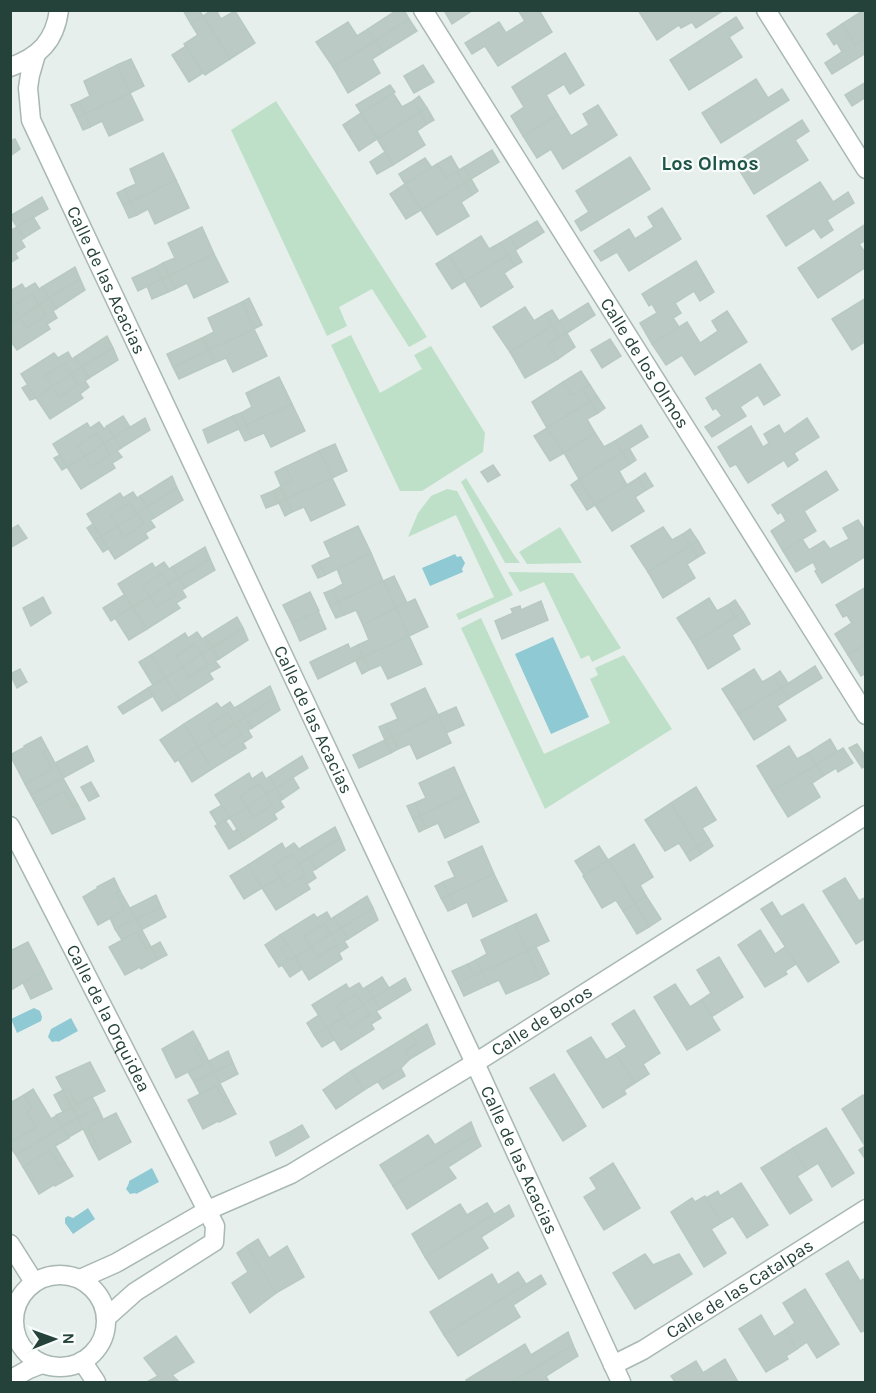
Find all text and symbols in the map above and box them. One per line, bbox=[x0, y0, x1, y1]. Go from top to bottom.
district label: Los Olmos bbox=[661, 152, 759, 175]
street label: Calle de las Acacias bbox=[62, 202, 151, 358]
street label: Calle de los Olmos bbox=[596, 294, 694, 433]
street label: Calle de las Acacias bbox=[269, 642, 358, 797]
street label: Calle de la Orquidea bbox=[62, 941, 155, 1096]
street label: Calle de Boros bbox=[487, 980, 596, 1061]
street label: Calle de las Acacias bbox=[476, 1082, 563, 1238]
street label: Calle de las Catalpas bbox=[662, 1234, 818, 1344]
north arrow bbox=[24, 1309, 84, 1369]
text: N bbox=[59, 1333, 78, 1345]

